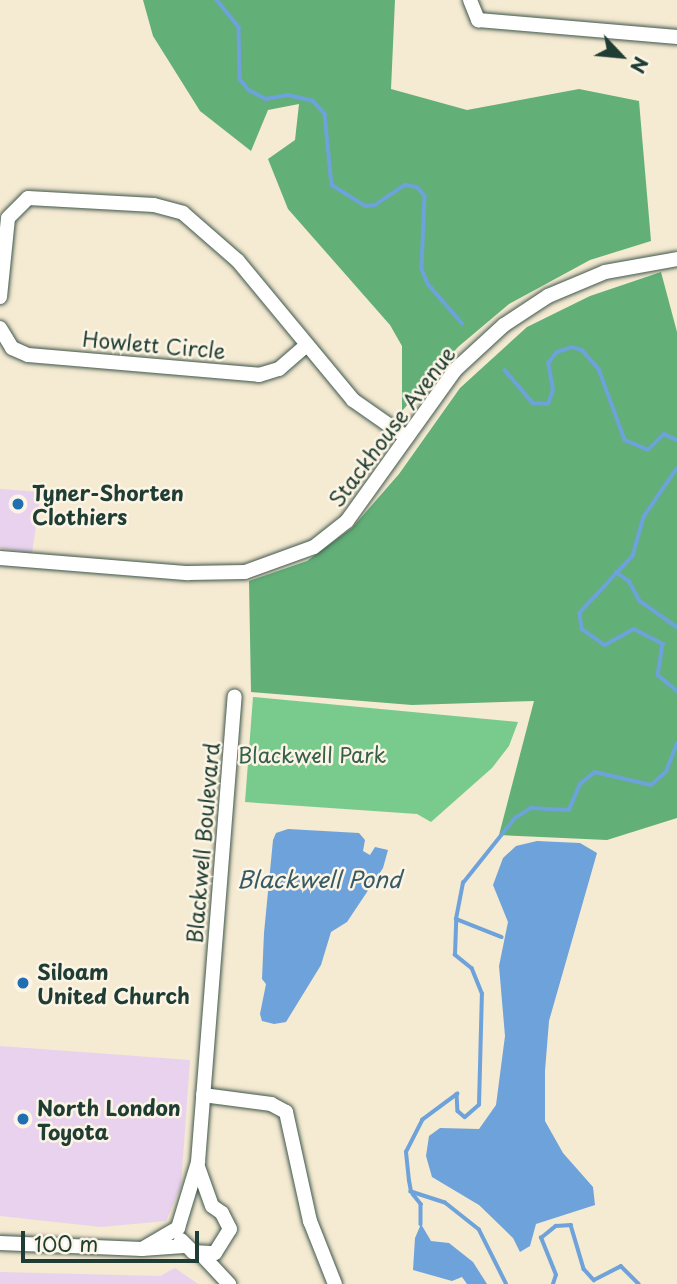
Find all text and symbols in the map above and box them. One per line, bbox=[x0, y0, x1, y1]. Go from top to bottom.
north arrow bbox=[586, 21, 656, 91]
text: N bbox=[624, 52, 656, 78]
street label: Howlett Circle bbox=[81, 325, 227, 363]
street label: Stackhouse Avenue bbox=[322, 341, 460, 511]
place label: Tyner-Shorten Clothiers bbox=[32, 479, 184, 529]
marker: Tyner-Shorten Clothiers bbox=[10, 496, 26, 512]
street label: Blackwell Boulevard bbox=[181, 741, 223, 945]
park label: Blackwell Park bbox=[237, 741, 387, 767]
water label: Blackwell Pond bbox=[236, 865, 402, 893]
place label: Siloam United Church bbox=[37, 958, 190, 1008]
marker: Siloam United Church bbox=[15, 975, 31, 991]
place label: North London Toyota bbox=[37, 1094, 181, 1144]
marker: North London Toyota bbox=[15, 1111, 31, 1127]
scale bar bbox=[24, 1218, 203, 1262]
text: 100 m bbox=[34, 1227, 98, 1259]

